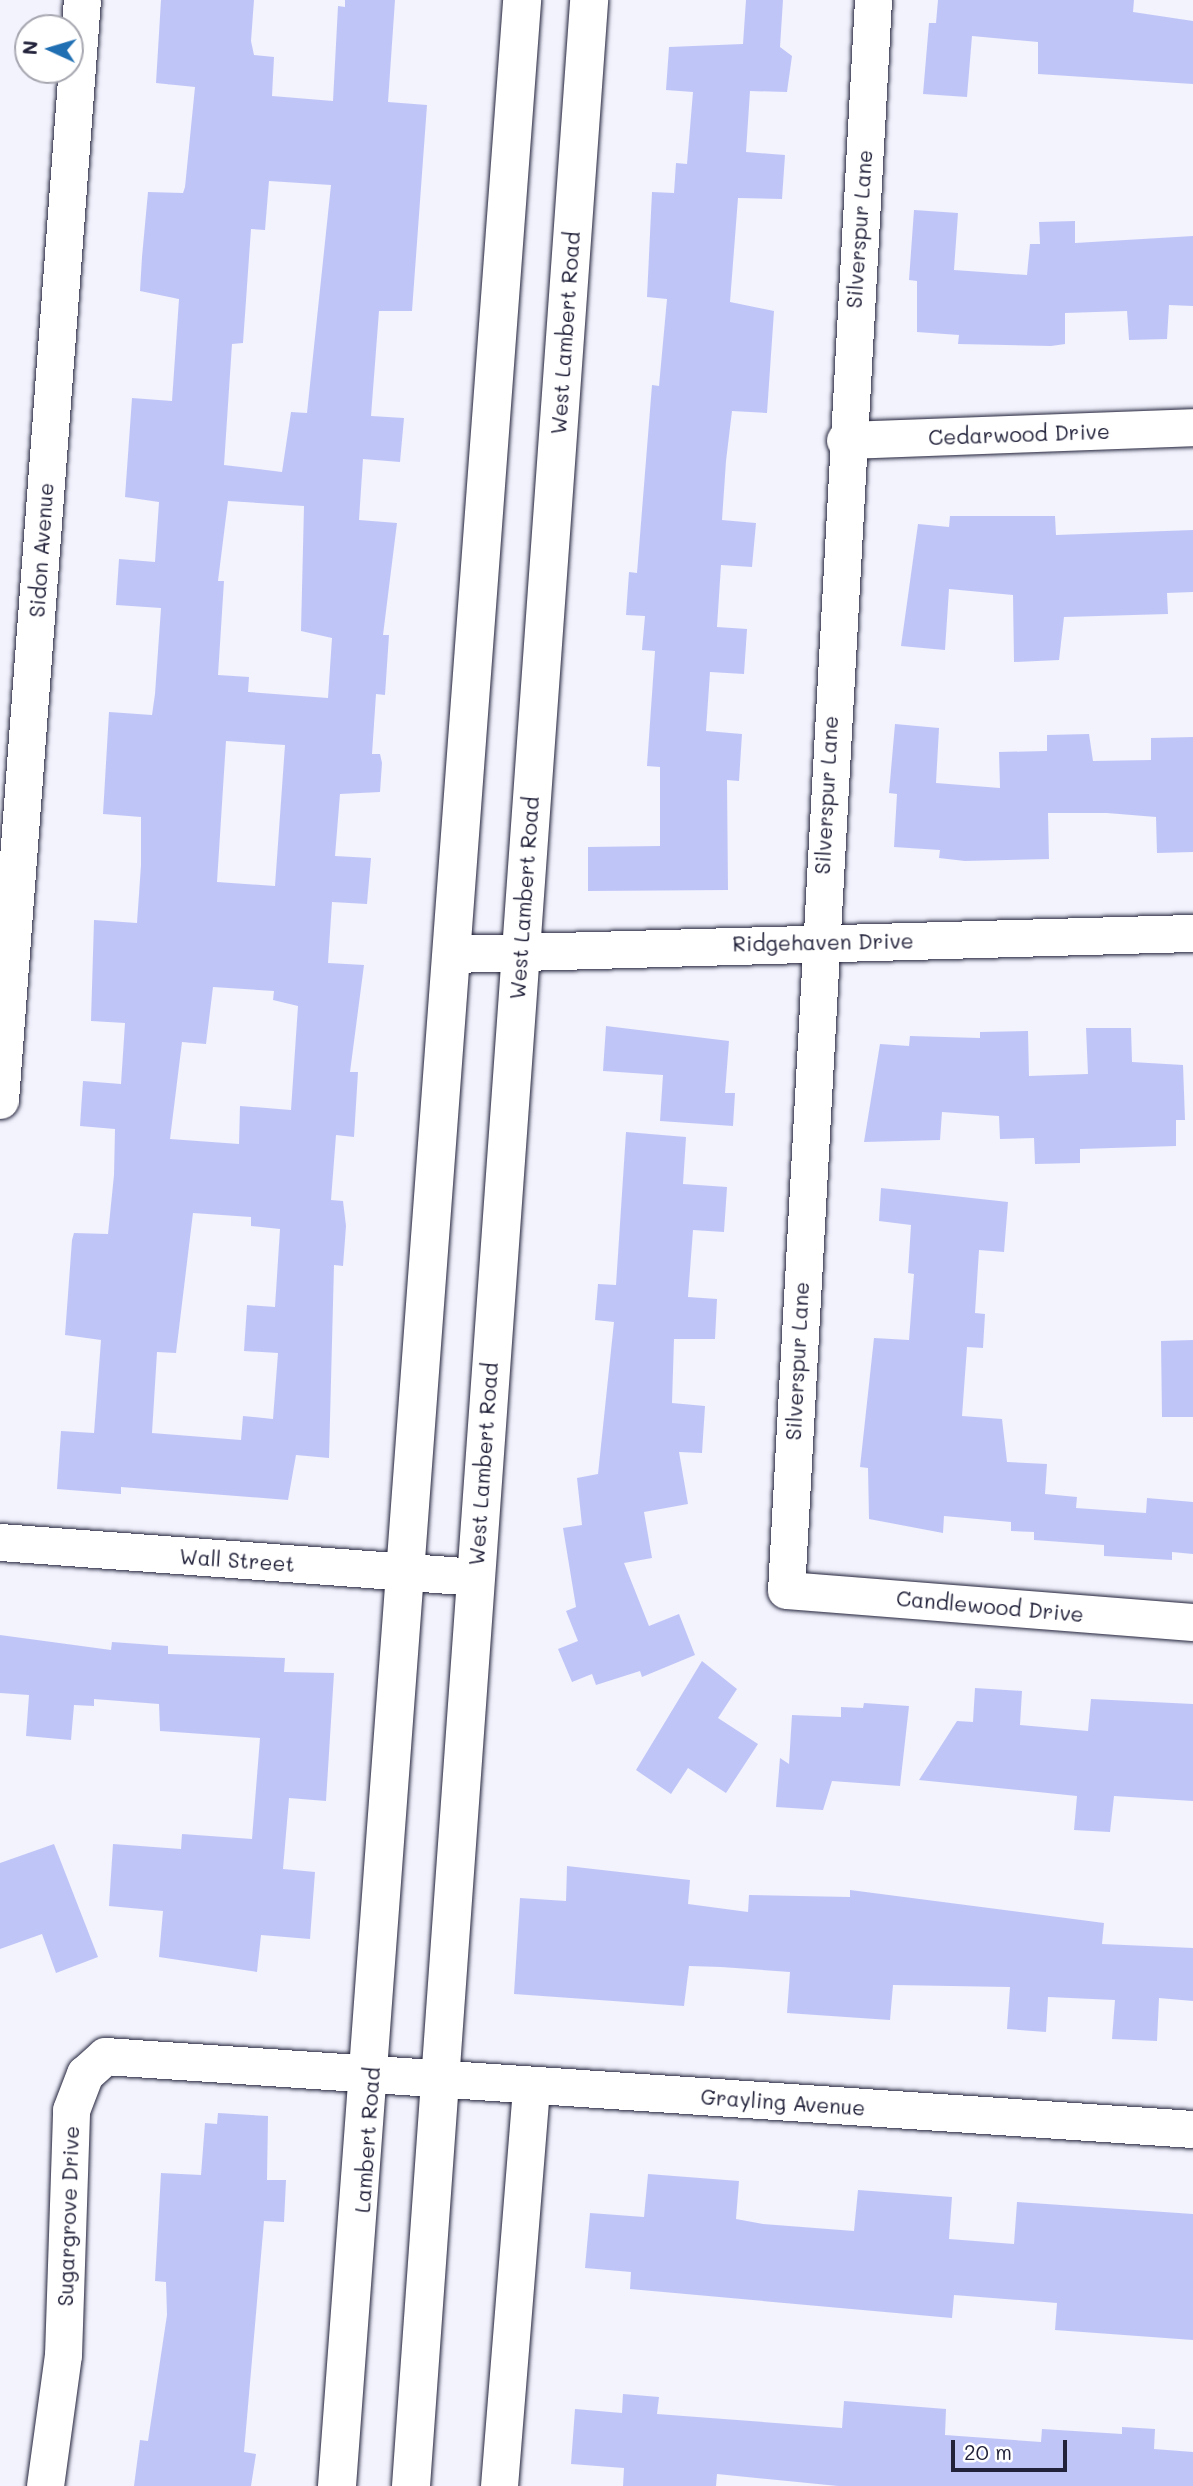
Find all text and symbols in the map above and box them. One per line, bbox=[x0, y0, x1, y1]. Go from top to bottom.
north arrow bbox=[14, 14, 84, 84]
text: N bbox=[17, 40, 43, 56]
street label: Silverspur Lane bbox=[841, 149, 877, 309]
street label: West Lambert Road bbox=[545, 231, 585, 435]
street label: Cedarwood Drive bbox=[928, 418, 1110, 450]
street label: Sidon Avenue bbox=[24, 482, 58, 618]
street label: Silverspur Lane bbox=[809, 715, 843, 875]
street label: West Lambert Road bbox=[504, 796, 544, 1000]
street label: Ridgehaven Drive bbox=[732, 928, 914, 956]
street label: Silverspur Lane bbox=[780, 1281, 814, 1441]
street label: West Lambert Road bbox=[463, 1362, 503, 1566]
street label: Wall Street bbox=[178, 1543, 296, 1577]
street label: Candlewood Drive bbox=[895, 1585, 1085, 1627]
street label: Lambert Road bbox=[349, 2066, 385, 2214]
street label: Grayling Avenue bbox=[700, 2084, 866, 2120]
street label: Sugargrove Drive bbox=[52, 2125, 84, 2307]
scale bar bbox=[955, 2426, 1070, 2470]
text: 20 m bbox=[964, 2438, 1012, 2465]

